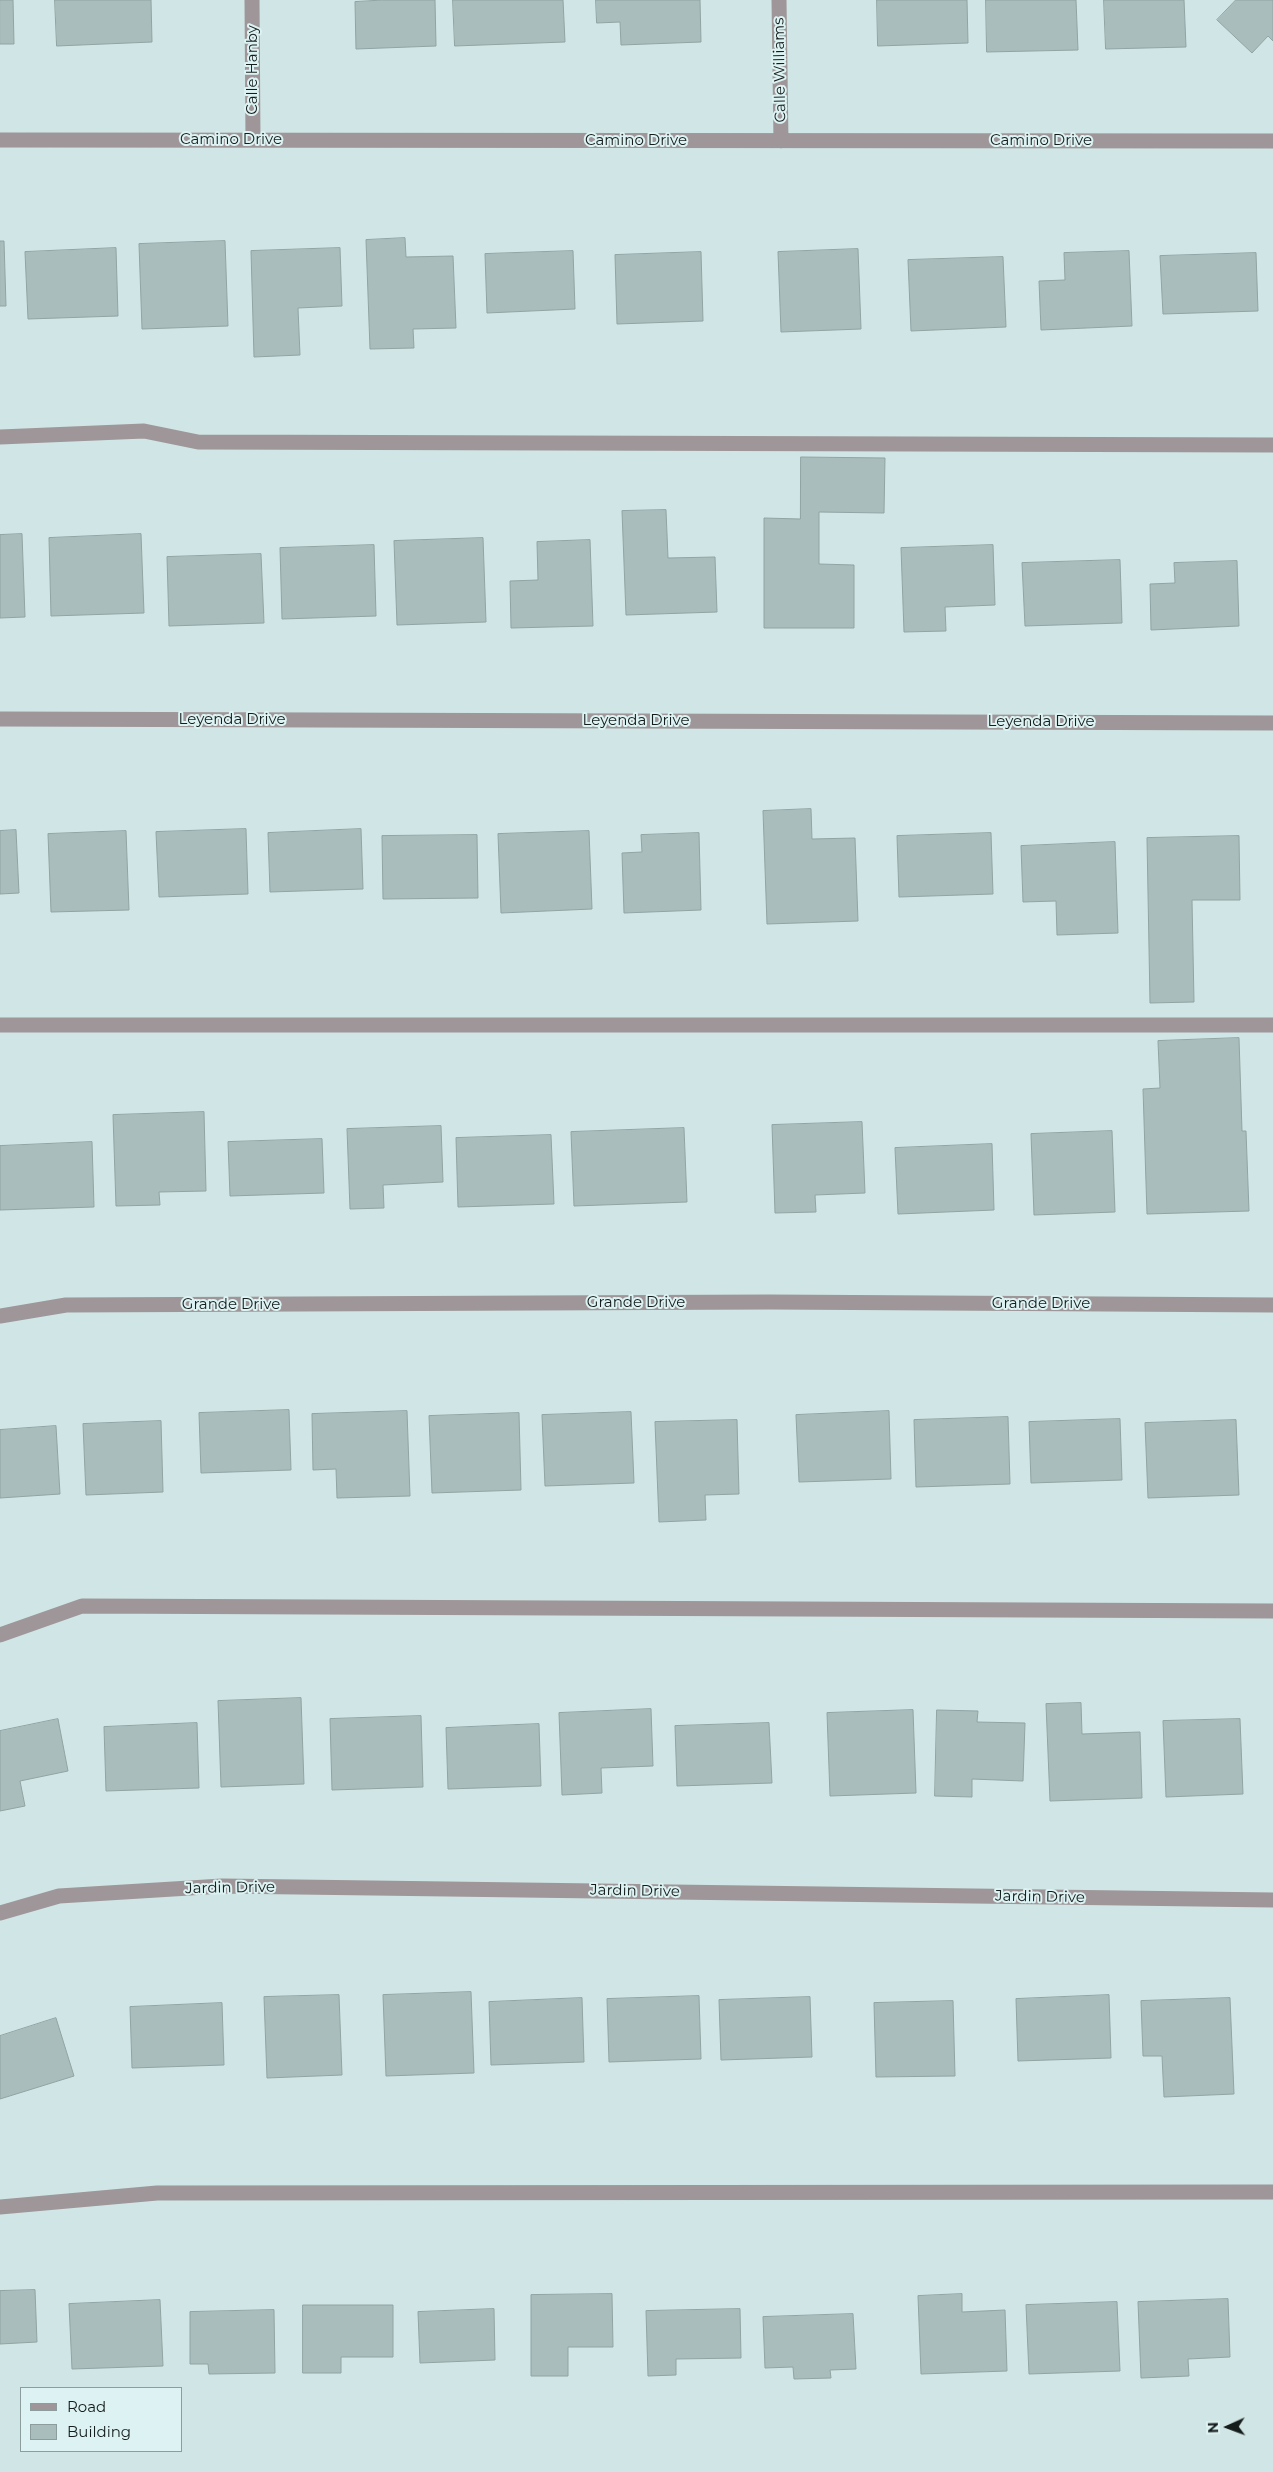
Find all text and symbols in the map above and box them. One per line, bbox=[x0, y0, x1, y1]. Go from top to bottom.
street label: Calle Williams bbox=[770, 17, 790, 123]
street label: Calle Hanby bbox=[244, 25, 262, 115]
street label: Camino Drive bbox=[180, 131, 282, 149]
street label: Camino Drive bbox=[585, 132, 687, 150]
street label: Camino Drive bbox=[990, 132, 1092, 150]
street label: Leyenda Drive bbox=[178, 711, 286, 729]
street label: Leyenda Drive bbox=[582, 712, 690, 730]
street label: Leyenda Drive bbox=[987, 713, 1095, 731]
street label: Grande Drive bbox=[587, 1294, 685, 1312]
street label: Grande Drive bbox=[992, 1295, 1090, 1313]
street label: Grande Drive bbox=[182, 1296, 280, 1314]
street label: Jardin Drive bbox=[185, 1878, 275, 1898]
street label: Jardin Drive bbox=[590, 1881, 680, 1901]
street label: Jardin Drive bbox=[995, 1887, 1085, 1907]
legend bbox=[20, 2387, 182, 2452]
text: Road bbox=[67, 2397, 106, 2416]
north arrow bbox=[1203, 2402, 1253, 2452]
text: Building bbox=[67, 2422, 131, 2441]
text: N bbox=[1204, 2422, 1222, 2433]

